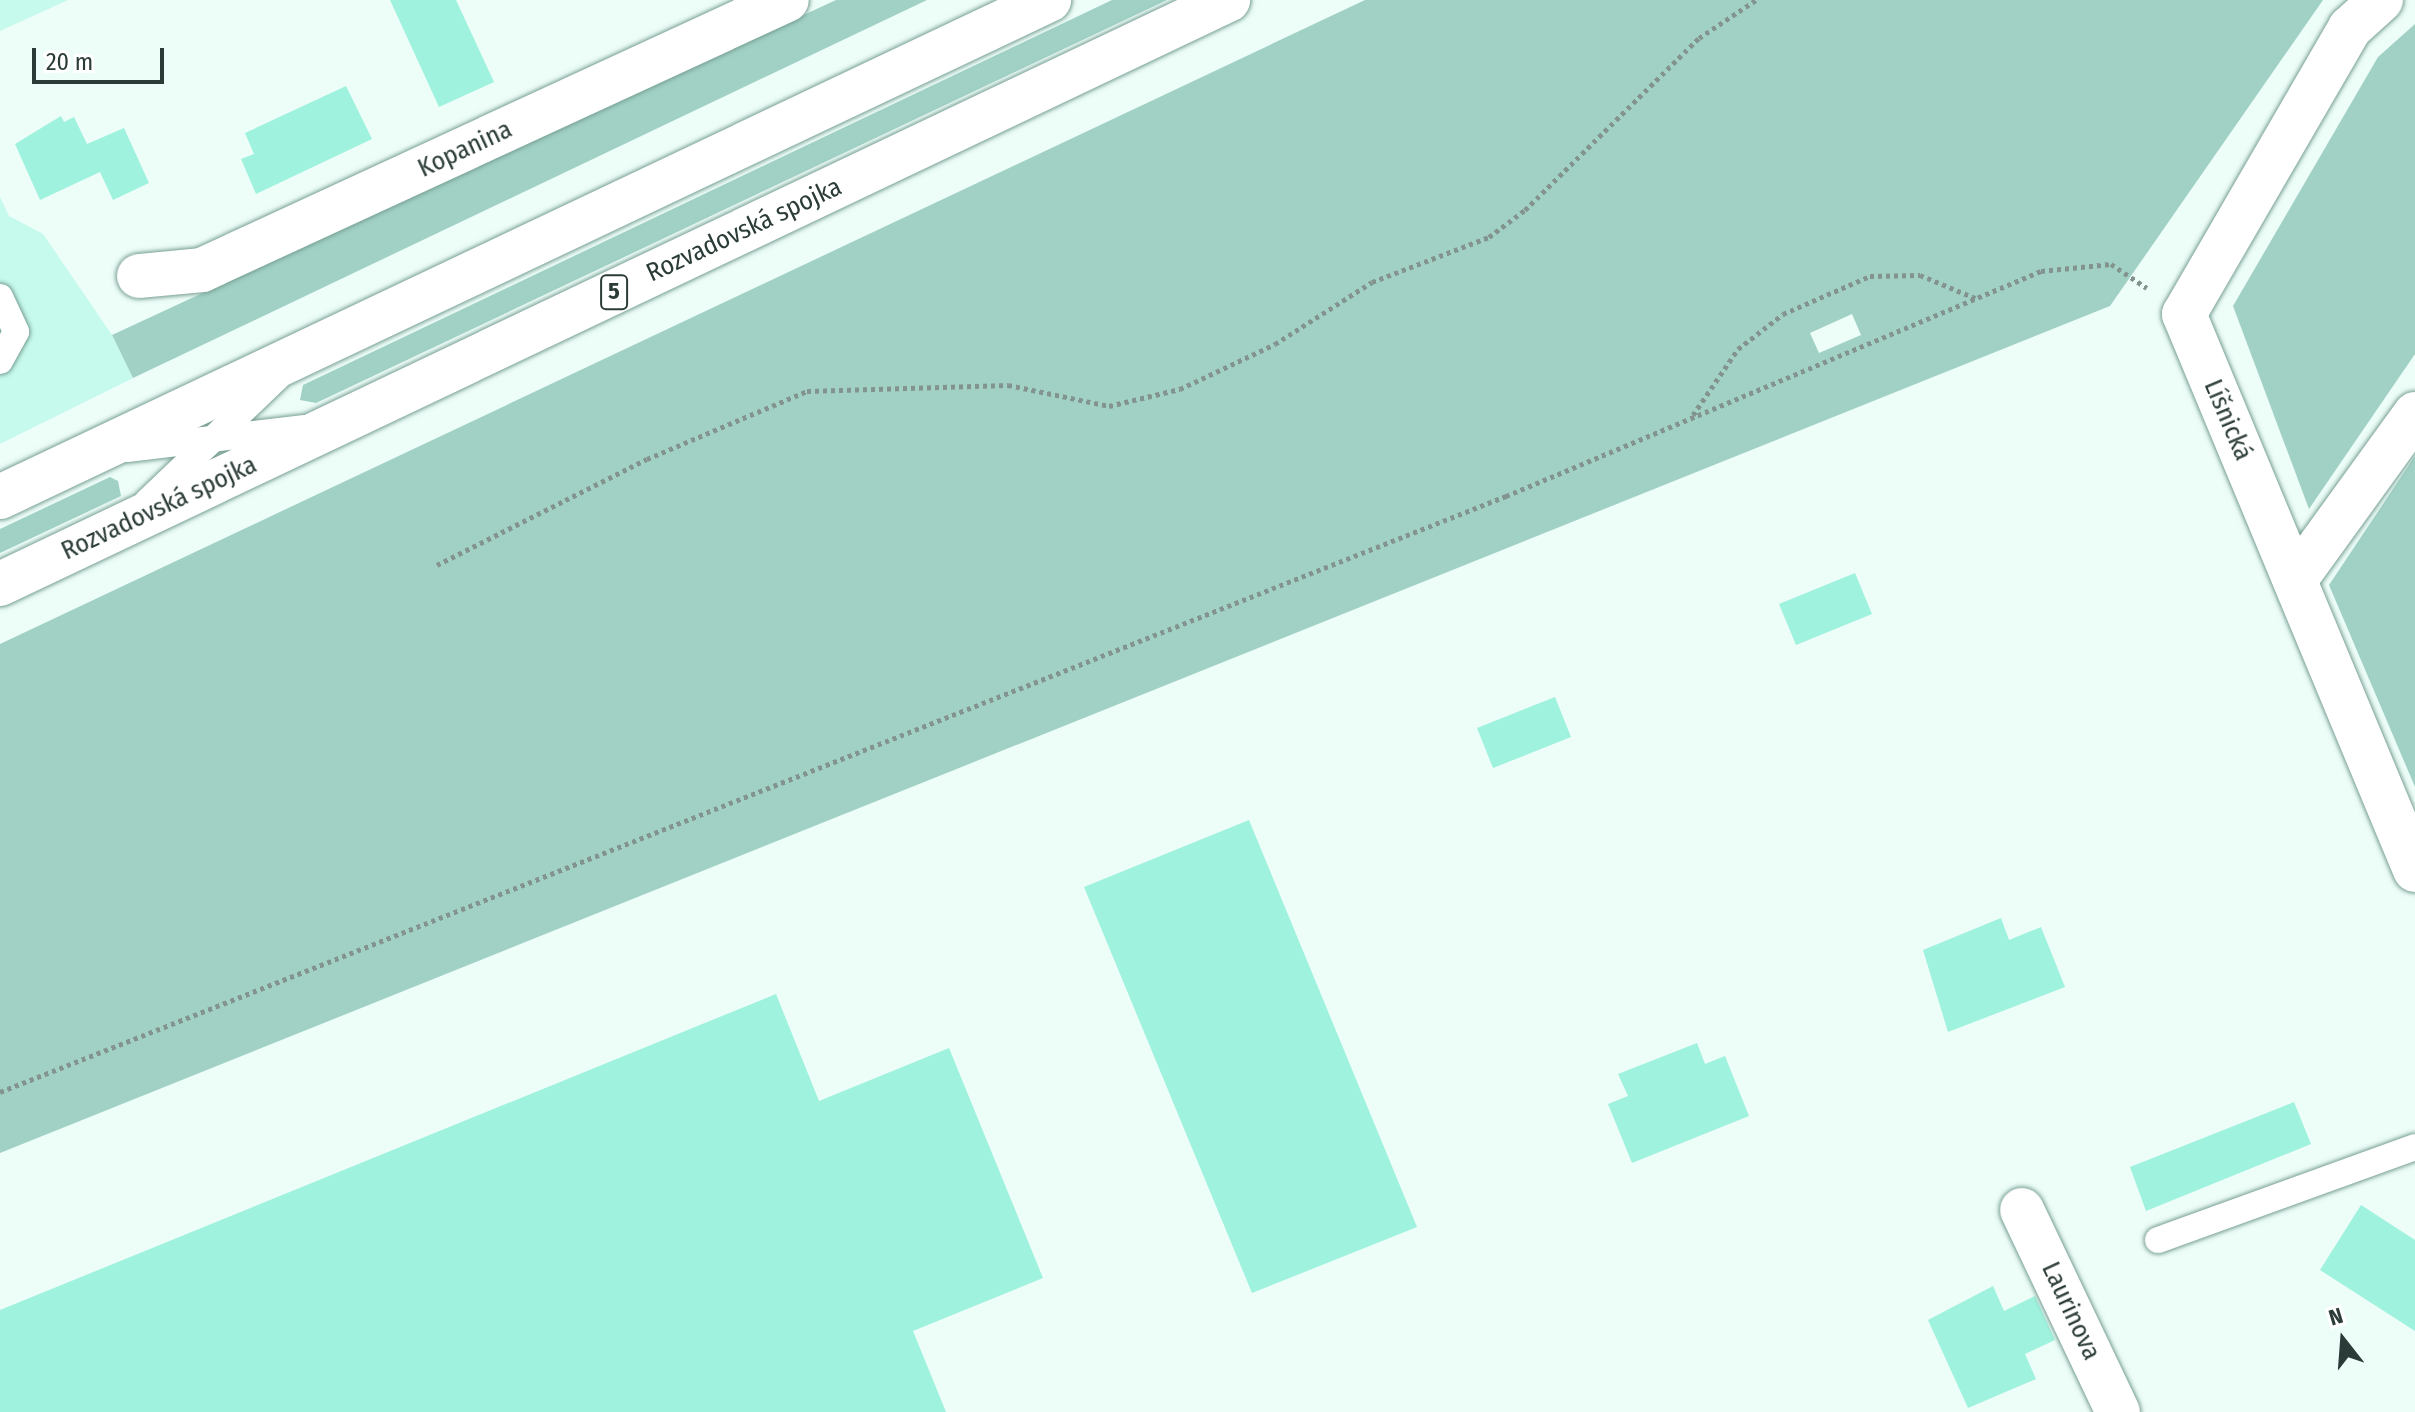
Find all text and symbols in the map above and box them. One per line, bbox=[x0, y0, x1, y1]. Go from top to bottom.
scale bar bbox=[36, 32, 168, 82]
text: 20 m bbox=[46, 48, 93, 76]
street label: Kopanina bbox=[413, 114, 517, 184]
street label: Rozvadovská spojka bbox=[641, 171, 847, 289]
road number: 5 bbox=[600, 272, 628, 312]
street label: Líšnická bbox=[2197, 375, 2259, 465]
street label: Rozvadovská spojka bbox=[56, 449, 262, 567]
street label: Laurinova bbox=[2035, 1257, 2107, 1365]
north arrow bbox=[2303, 1300, 2383, 1380]
text: N bbox=[2326, 1302, 2346, 1331]

